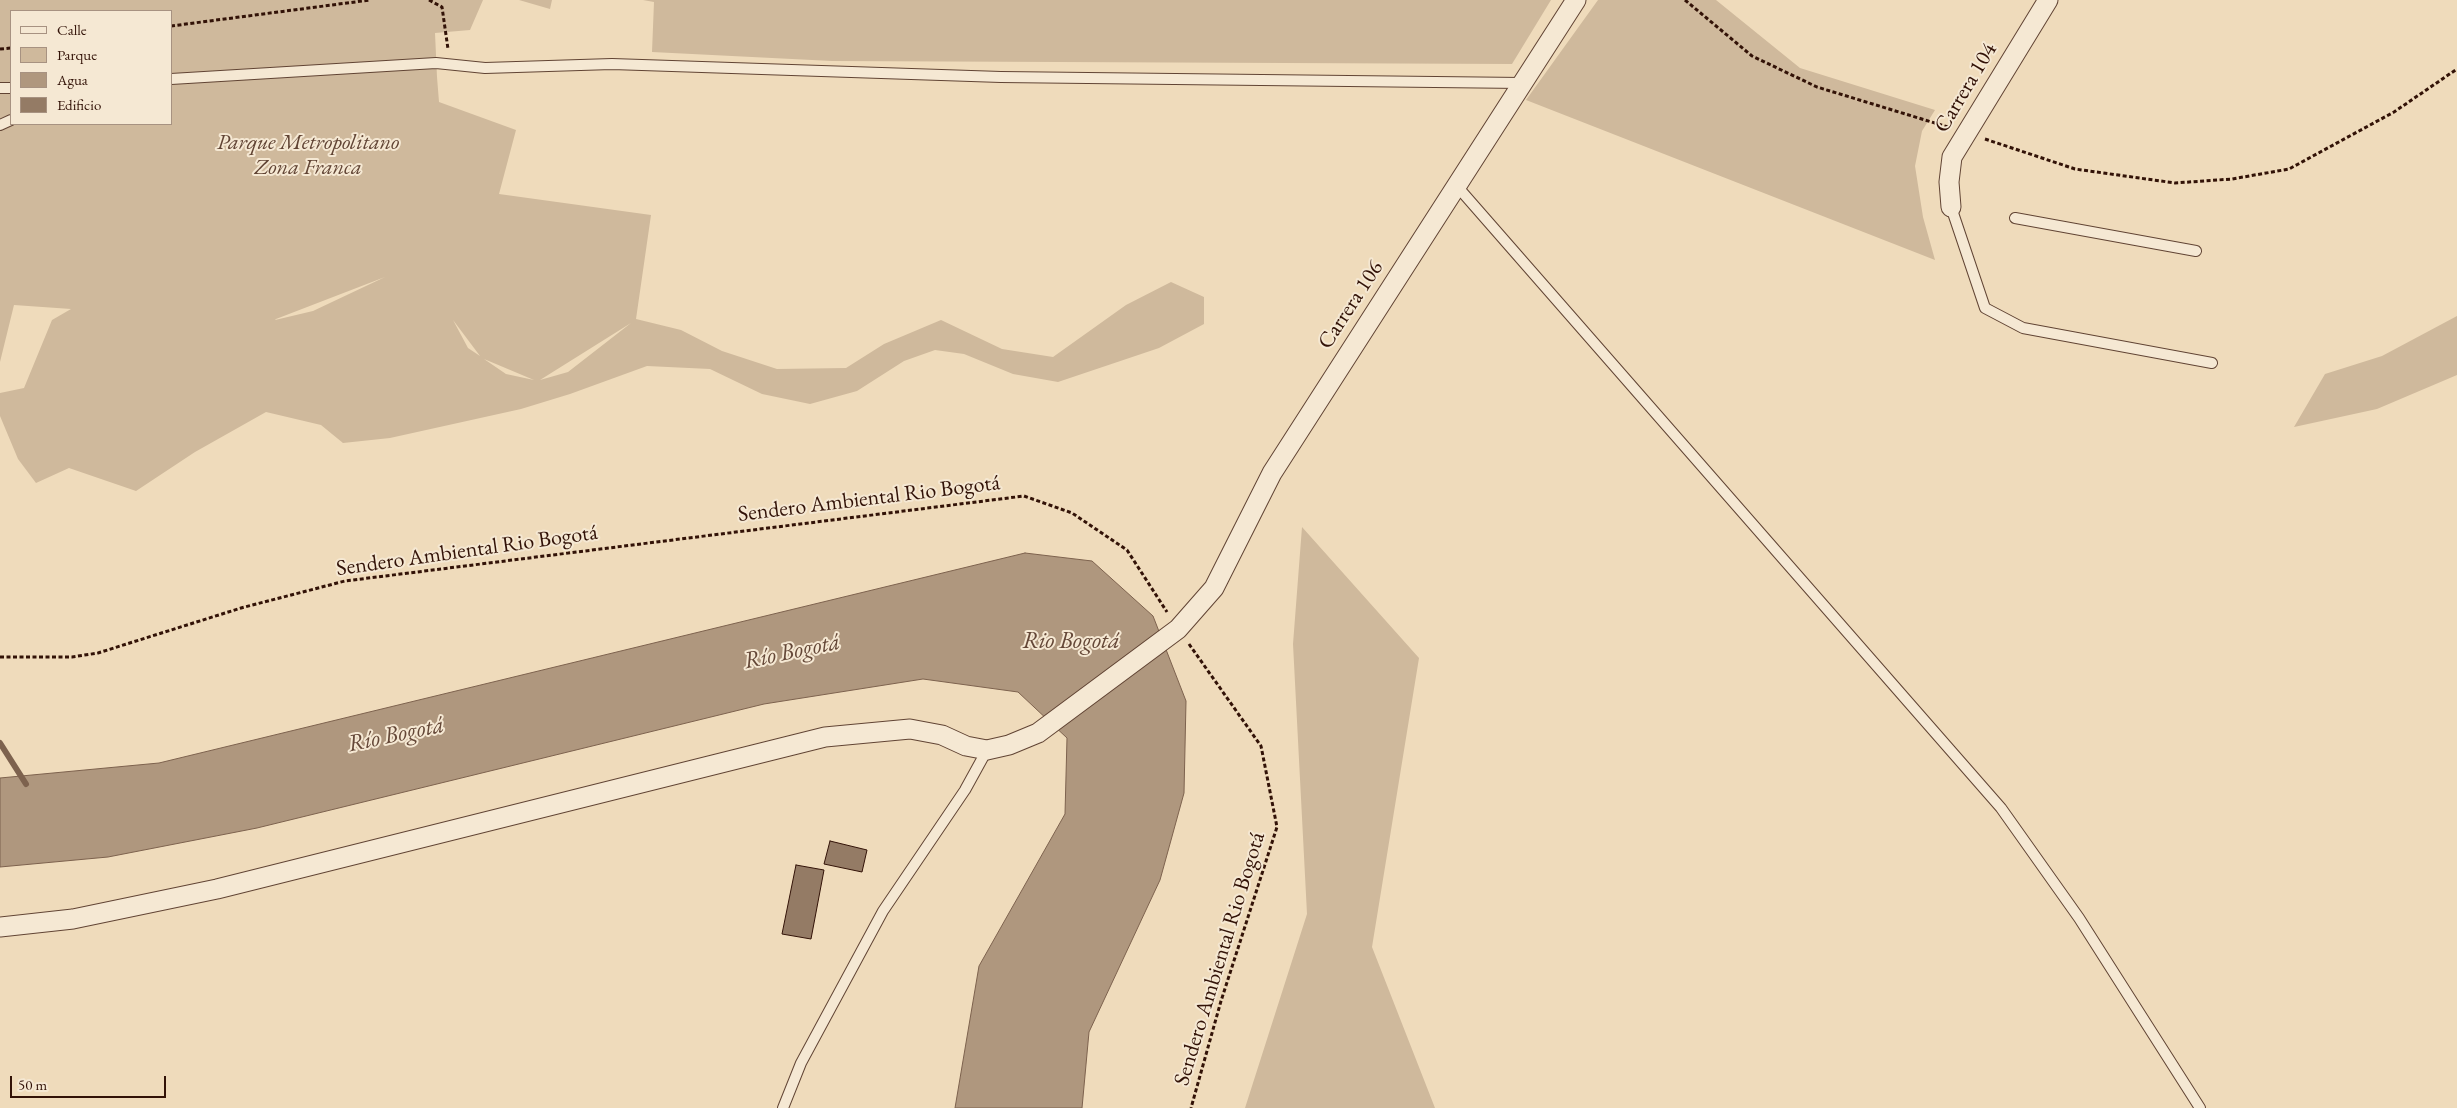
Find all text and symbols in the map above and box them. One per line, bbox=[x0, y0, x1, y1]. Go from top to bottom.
legend bbox=[10, 10, 172, 125]
text: Calle bbox=[57, 20, 87, 39]
street label: Carrera 104 bbox=[1929, 38, 2003, 138]
text: Parque bbox=[57, 45, 97, 64]
text: Agua bbox=[57, 70, 88, 89]
text: Edificio bbox=[57, 95, 101, 114]
park label: Parque Metropolitano Zona Franca bbox=[217, 130, 399, 182]
street label: Carrera 106 bbox=[1313, 256, 1389, 354]
street label: Sendero Ambiental Rio Bogotá bbox=[737, 470, 1001, 528]
street label: Sendero Ambiental Rio Bogotá bbox=[335, 520, 599, 582]
water label: Rio Bogotá bbox=[1022, 627, 1120, 655]
water label: Río Bogotá bbox=[741, 628, 843, 676]
water label: Río Bogotá bbox=[345, 711, 447, 759]
street label: Sendero Ambiental Rio Bogotá bbox=[1169, 829, 1271, 1089]
scale bar bbox=[12, 1066, 169, 1098]
text: 50 m bbox=[18, 1075, 47, 1094]

